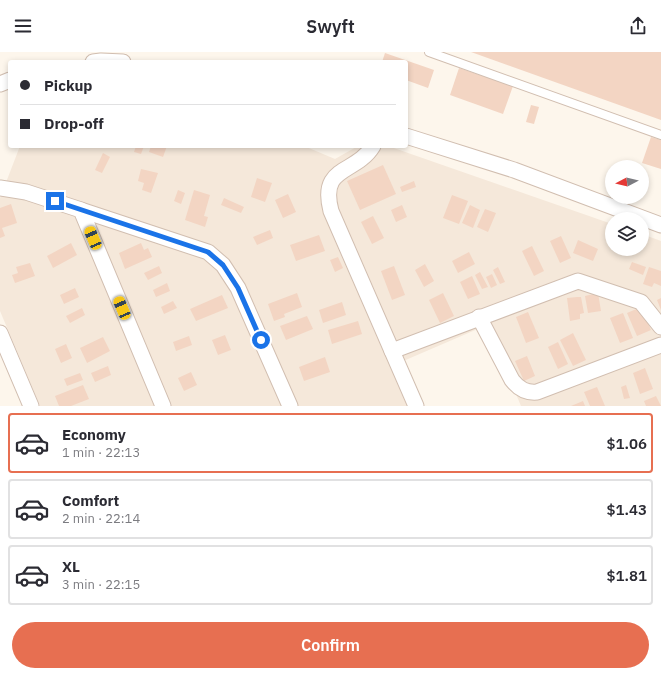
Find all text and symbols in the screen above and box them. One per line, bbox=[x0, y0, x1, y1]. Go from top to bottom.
icon: menu bbox=[12, 15, 34, 37]
text: Swyft bbox=[306, 15, 355, 38]
icon: share bbox=[627, 15, 649, 37]
text: Pickup bbox=[44, 76, 92, 95]
text: Drop-off bbox=[44, 114, 104, 133]
north arrow bbox=[605, 160, 649, 204]
map controls bbox=[605, 160, 649, 256]
route end bbox=[46, 192, 64, 210]
button: layers bbox=[605, 212, 649, 256]
car bbox=[83, 225, 103, 251]
car bbox=[112, 295, 132, 321]
route start bbox=[252, 331, 270, 349]
icon: car bbox=[14, 425, 50, 461]
text: Economy bbox=[62, 425, 126, 444]
text: $1.06 bbox=[607, 434, 647, 453]
text: 1 min · 22:13 bbox=[62, 444, 140, 461]
icon: car bbox=[14, 491, 50, 527]
text: Comfort bbox=[62, 491, 119, 510]
text: $1.43 bbox=[607, 500, 647, 519]
text: 2 min · 22:14 bbox=[62, 510, 140, 527]
icon: car bbox=[14, 557, 50, 593]
text: XL bbox=[62, 557, 80, 576]
text: $1.81 bbox=[607, 566, 647, 585]
text: 3 min · 22:15 bbox=[62, 576, 140, 593]
button: Confirm bbox=[12, 622, 649, 668]

